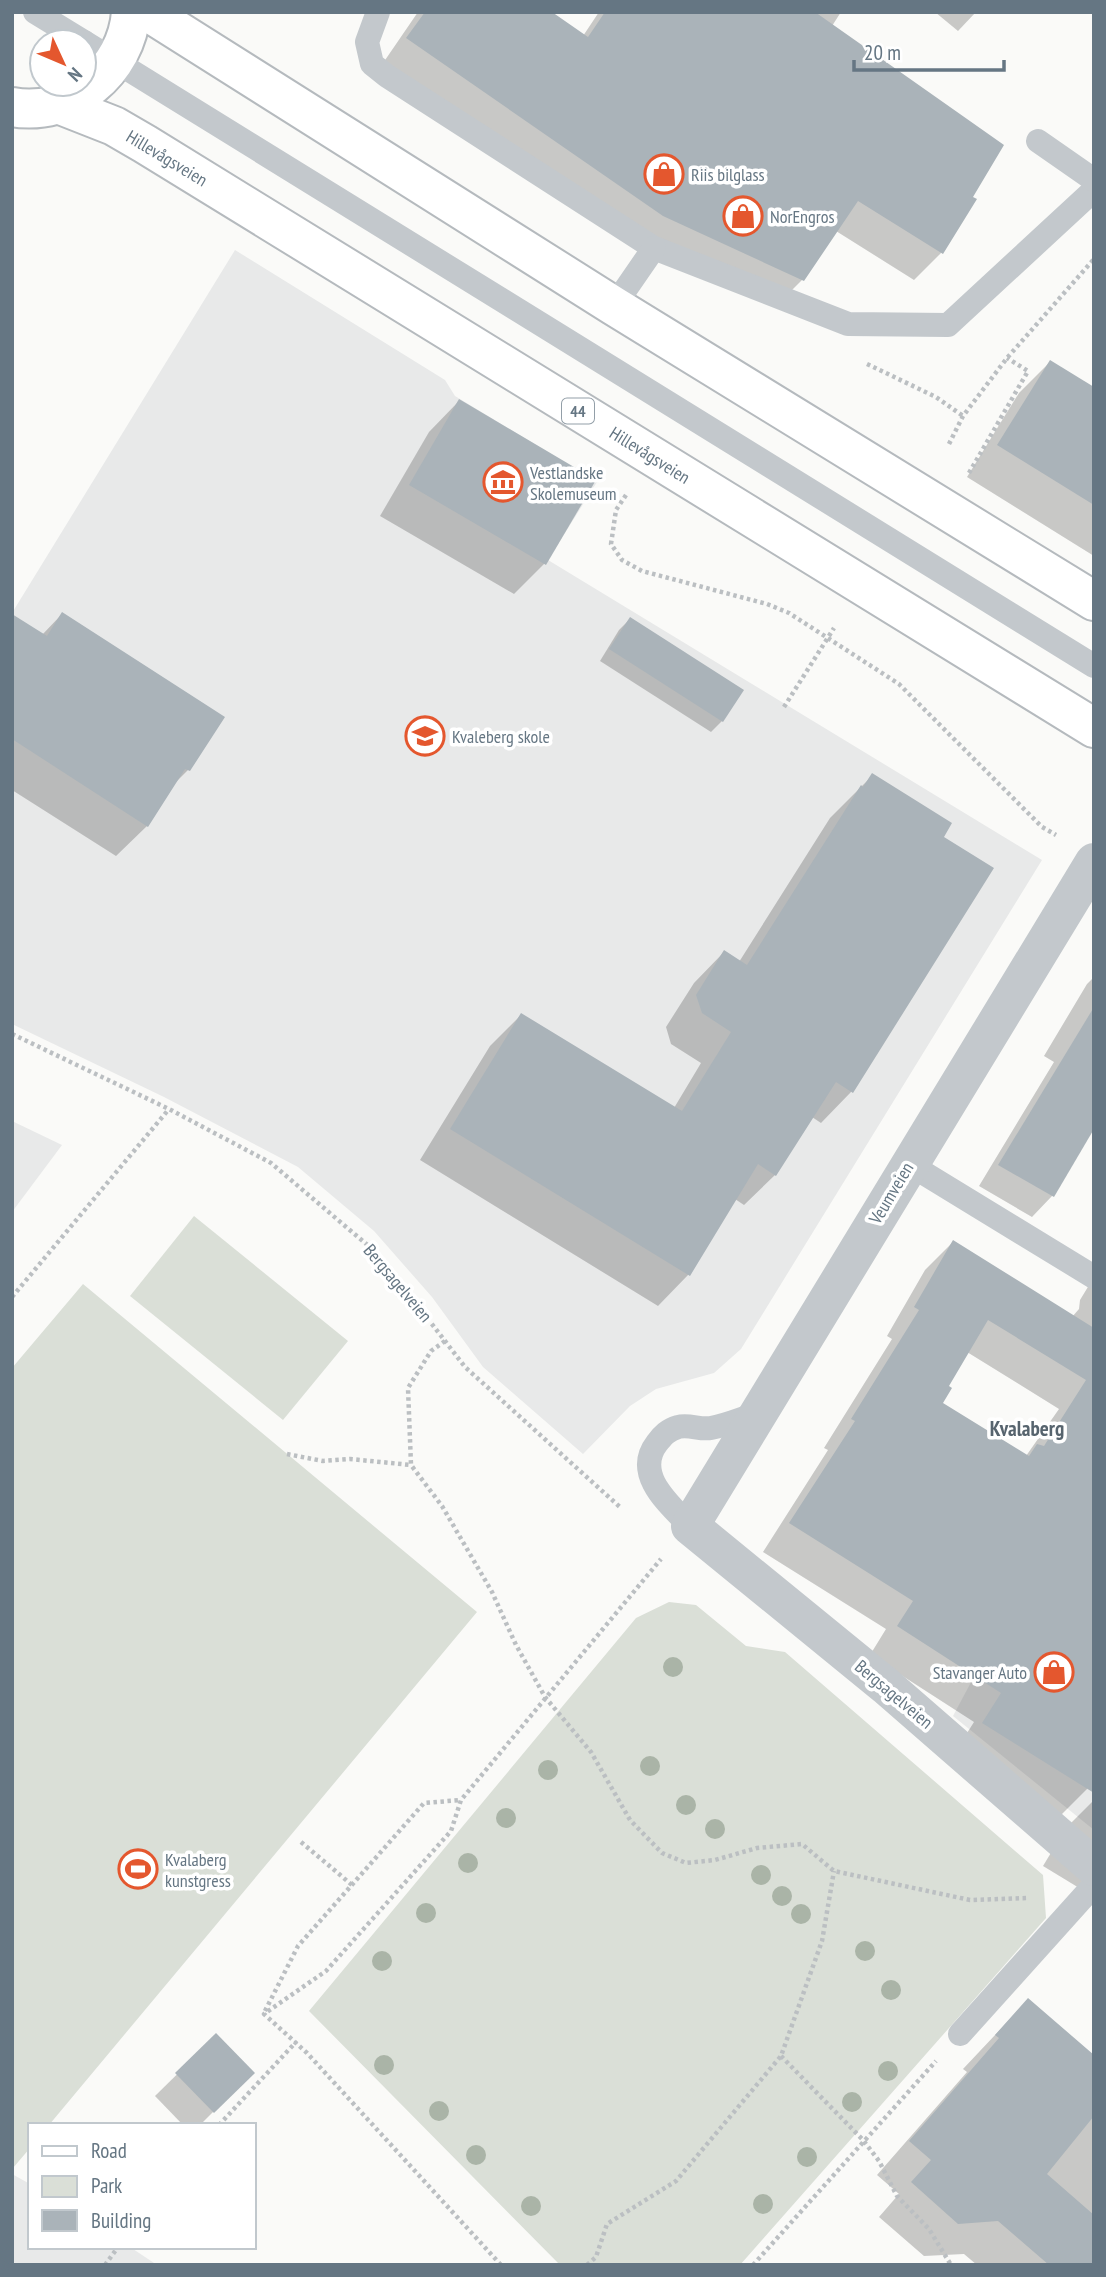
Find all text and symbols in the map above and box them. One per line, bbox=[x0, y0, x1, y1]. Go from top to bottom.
north arrow bbox=[28, 28, 98, 98]
scale bar bbox=[854, 28, 1004, 72]
text: 20 m bbox=[864, 39, 901, 66]
text: N bbox=[63, 63, 87, 87]
street label: Hillevågsveien bbox=[122, 125, 212, 191]
shop icon: Riis bilglass bbox=[643, 153, 685, 195]
place label: Riis bilglass bbox=[691, 163, 765, 186]
shop icon: NorEngros bbox=[722, 195, 764, 237]
place label: NorEngros bbox=[770, 205, 835, 228]
road number: 44 bbox=[562, 398, 594, 424]
street label: Hillevågsveien bbox=[605, 421, 695, 489]
museum icon: Vestlandske Skolemuseum bbox=[482, 461, 524, 503]
place label: Vestlandske Skolemuseum bbox=[529, 461, 617, 505]
school or university icon: Kvaleberg skole bbox=[404, 715, 446, 757]
place label: Kvaleberg skole bbox=[452, 725, 550, 748]
street label: Veumveien bbox=[863, 1158, 918, 1229]
street label: Bergsagelveien bbox=[359, 1239, 437, 1327]
district label: Kvalaberg bbox=[990, 1415, 1064, 1442]
shop icon: Stavanger Auto bbox=[1033, 1651, 1075, 1693]
street label: Bergsagelveien bbox=[850, 1655, 938, 1733]
place label: Stavanger Auto bbox=[933, 1661, 1027, 1684]
sports icon: Kvalaberg kunstgress bbox=[117, 1848, 159, 1890]
place label: Kvalaberg kunstgress bbox=[165, 1848, 231, 1892]
legend bbox=[28, 2123, 256, 2249]
text: Road bbox=[91, 2137, 127, 2164]
text: Park bbox=[91, 2172, 122, 2199]
text: Building bbox=[91, 2207, 151, 2234]

